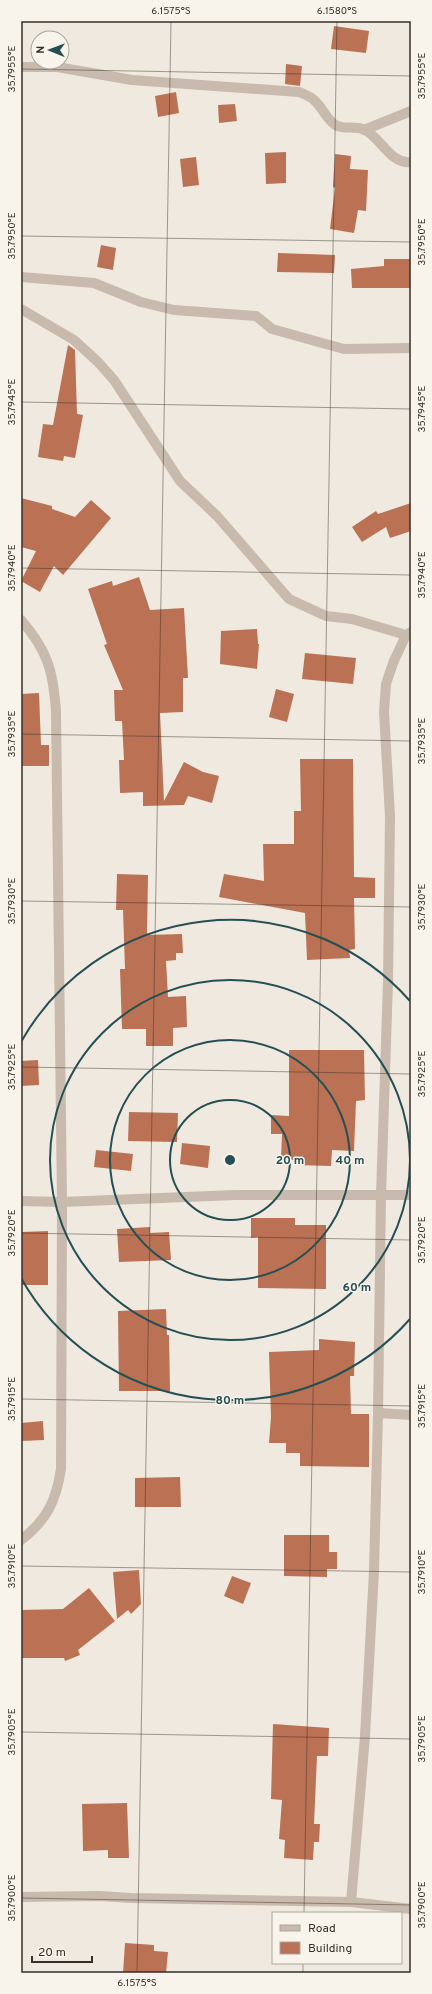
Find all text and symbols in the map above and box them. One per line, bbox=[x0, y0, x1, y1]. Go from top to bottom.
text: 6.1575°S bbox=[151, 5, 191, 18]
text: 6.1580°S bbox=[317, 5, 357, 18]
north arrow bbox=[30, 30, 70, 70]
text: 35.7955°E bbox=[6, 45, 19, 93]
text: N bbox=[34, 46, 48, 54]
text: 35.7955°E bbox=[416, 52, 429, 100]
text: 35.7950°E bbox=[6, 212, 19, 260]
text: 35.7950°E bbox=[416, 218, 429, 266]
text: 35.7945°E bbox=[6, 378, 19, 426]
text: 35.7945°E bbox=[416, 385, 429, 433]
text: 35.7940°E bbox=[6, 544, 19, 592]
text: 35.7940°E bbox=[416, 551, 429, 599]
text: 35.7935°E bbox=[6, 711, 19, 757]
text: 35.7935°E bbox=[416, 718, 429, 764]
text: 35.7930°E bbox=[6, 877, 19, 925]
text: 35.7930°E bbox=[416, 883, 429, 931]
text: 35.7925°E bbox=[6, 1043, 19, 1091]
text: 35.7925°E bbox=[416, 1050, 429, 1098]
centre of rings bbox=[223, 1153, 237, 1167]
text: 20 m bbox=[276, 1153, 304, 1169]
text: 40 m bbox=[335, 1153, 365, 1169]
text: 35.7920°E bbox=[6, 1209, 19, 1257]
text: 35.7920°E bbox=[416, 1216, 429, 1264]
text: 60 m bbox=[343, 1280, 371, 1296]
text: 35.7915°E bbox=[6, 1377, 19, 1421]
text: 35.7915°E bbox=[416, 1384, 429, 1428]
text: 80 m bbox=[216, 1393, 244, 1409]
text: 35.7910°E bbox=[6, 1544, 19, 1588]
text: 35.7910°E bbox=[416, 1550, 429, 1594]
text: 35.7905°E bbox=[6, 1708, 19, 1756]
text: 35.7905°E bbox=[416, 1715, 429, 1763]
text: 35.7900°E bbox=[6, 1874, 19, 1922]
text: 35.7900°E bbox=[416, 1881, 429, 1929]
legend bbox=[272, 1912, 402, 1964]
text: Road bbox=[308, 1921, 336, 1937]
scale bar bbox=[32, 1938, 92, 1964]
text: Building bbox=[308, 1941, 352, 1957]
text: 20 m bbox=[38, 1945, 66, 1961]
text: 6.1575°S bbox=[117, 1977, 157, 1990]

